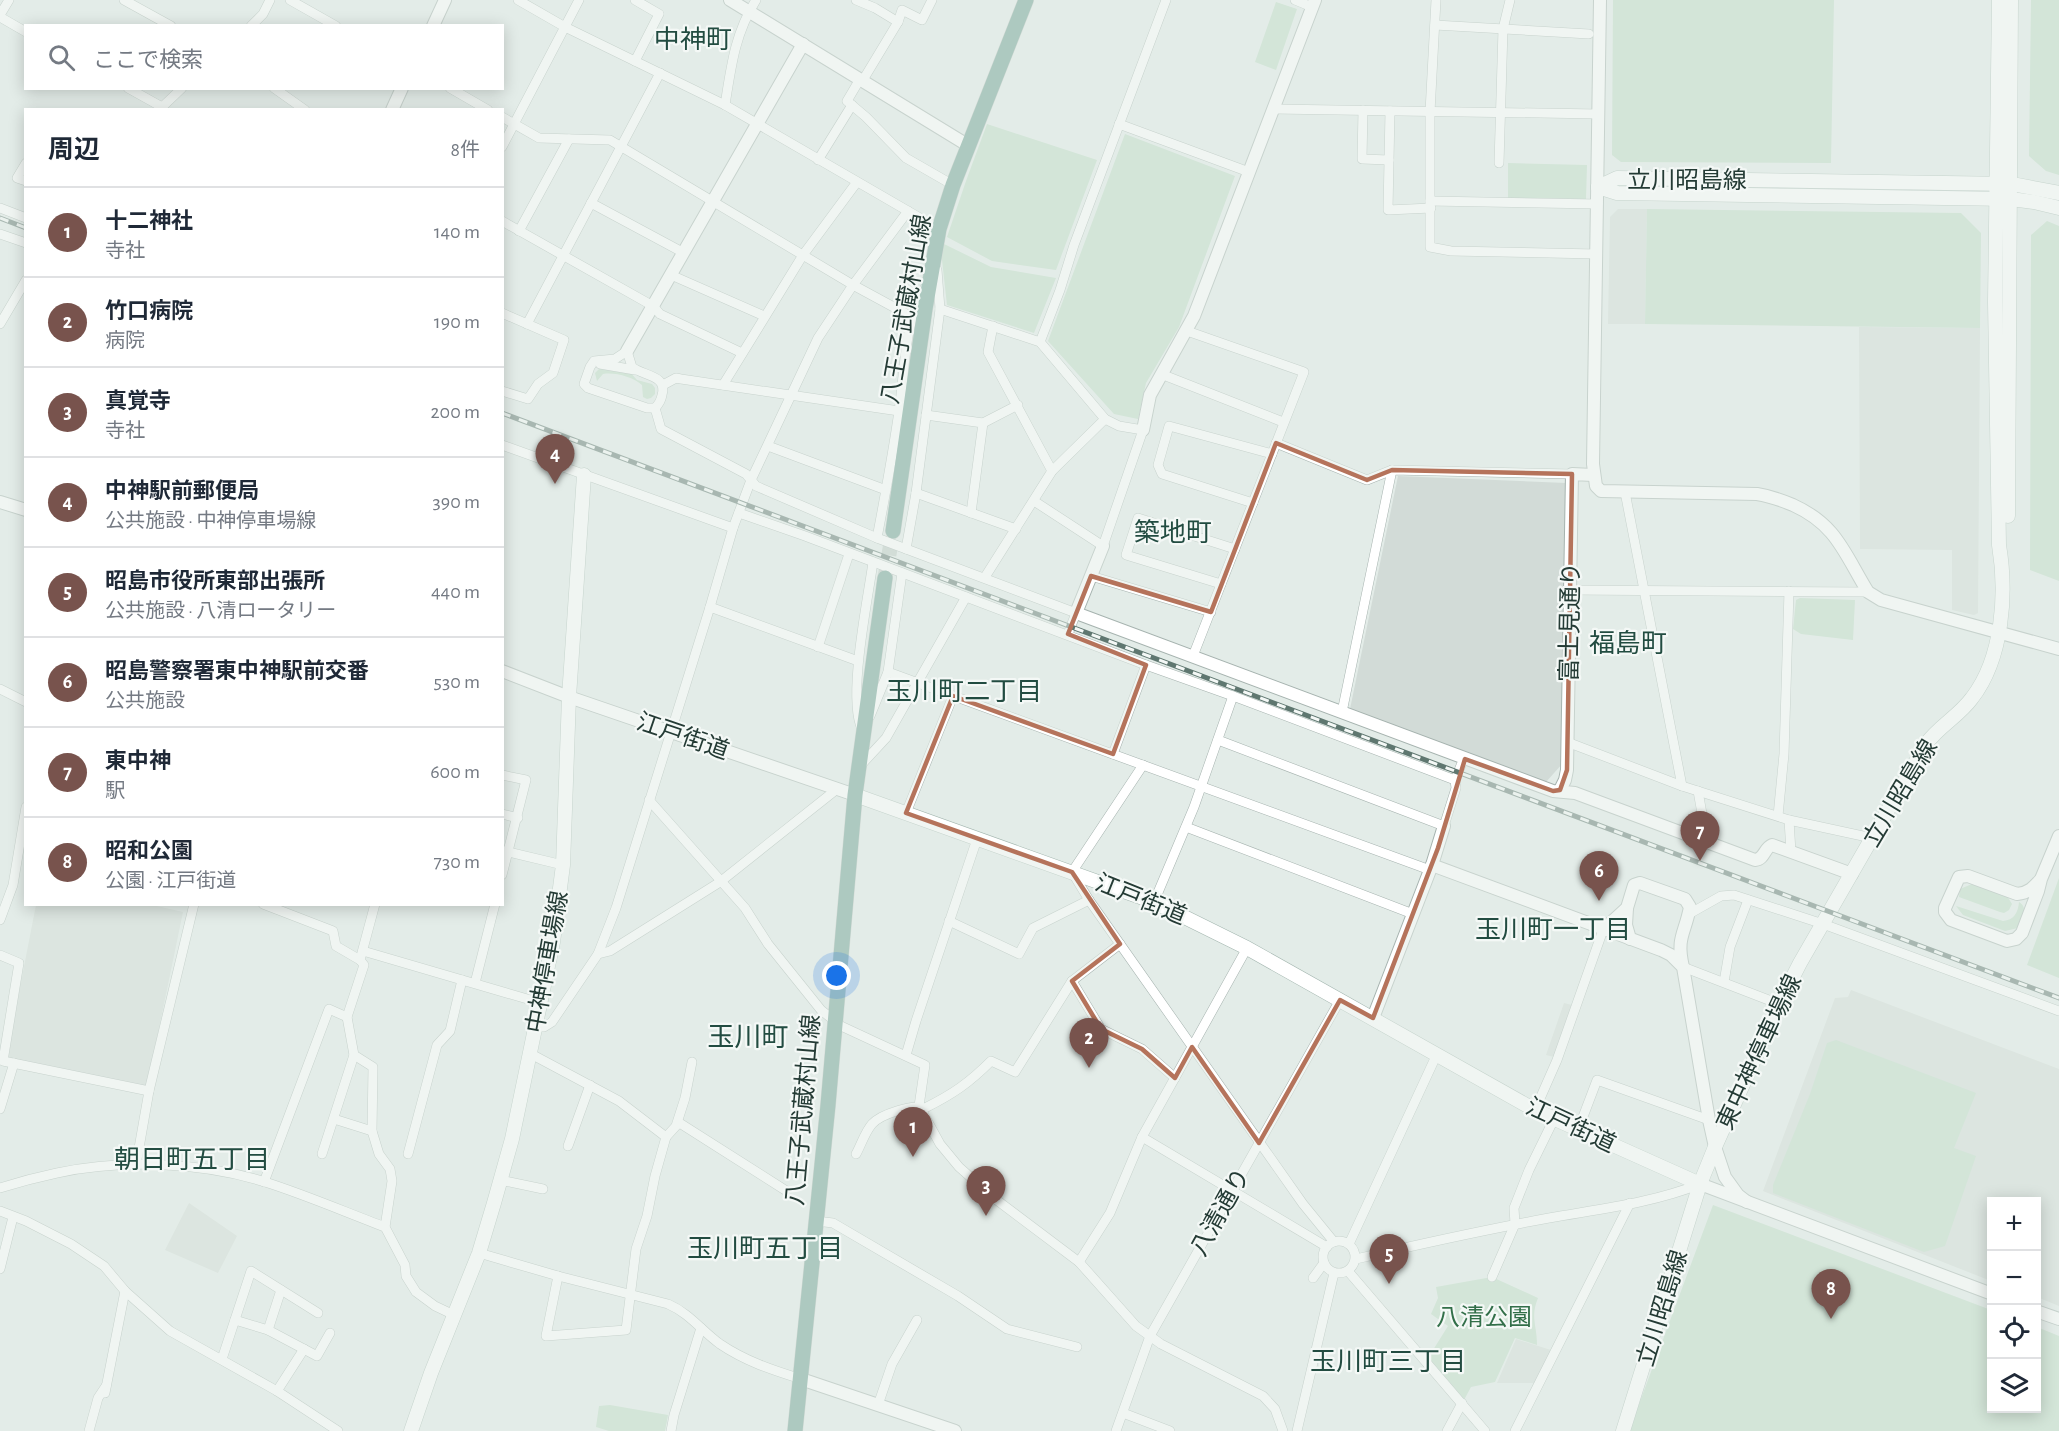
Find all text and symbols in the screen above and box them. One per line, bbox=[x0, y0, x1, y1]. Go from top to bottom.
search box bbox=[24, 24, 504, 90]
district label: 中神町 bbox=[654, 26, 732, 53]
icon: search bbox=[45, 41, 78, 74]
text: ここで検索 bbox=[93, 49, 203, 71]
text: 周辺 bbox=[48, 137, 100, 163]
text: 8件 bbox=[451, 140, 480, 160]
street label: 立川昭島線 bbox=[1627, 167, 1747, 193]
text: 十二神社 bbox=[105, 210, 193, 232]
street label: 八王子武蔵村山線 bbox=[877, 212, 935, 406]
text: 1 bbox=[64, 222, 71, 242]
text: 140 m bbox=[434, 222, 480, 242]
text: 寺社 bbox=[105, 241, 145, 261]
text: 竹口病院 bbox=[105, 300, 193, 322]
text: 2 bbox=[63, 312, 72, 332]
text: 190 m bbox=[434, 312, 480, 332]
text: 病院 bbox=[105, 331, 145, 351]
text: 真覚寺 bbox=[105, 390, 171, 412]
text: 3 bbox=[63, 402, 72, 422]
text: 200 m bbox=[430, 402, 480, 422]
text: 寺社 bbox=[105, 421, 145, 441]
pin: 4 bbox=[536, 434, 574, 484]
text: 中神駅前郵便局 bbox=[105, 480, 259, 502]
text: 4 bbox=[62, 492, 73, 512]
text: 390 m bbox=[433, 492, 480, 512]
text: 公共施設 · 中神停車場線 bbox=[105, 511, 316, 531]
district label: 築地町 bbox=[1134, 518, 1212, 546]
street label: 富士見通り bbox=[1556, 562, 1584, 682]
text: 昭島市役所東部出張所 bbox=[105, 570, 325, 592]
text: 5 bbox=[63, 582, 72, 602]
text: 440 m bbox=[431, 582, 480, 602]
text: 公共施設 · 八清ロータリー bbox=[105, 601, 336, 621]
district label: 福島町 bbox=[1589, 629, 1667, 657]
text: 昭島警察署東中神駅前交番 bbox=[105, 660, 369, 682]
text: 6 bbox=[63, 672, 72, 692]
text: 530 m bbox=[434, 672, 480, 692]
district label: 玉川町二丁目 bbox=[886, 679, 1042, 705]
text: 公共施設 bbox=[105, 691, 185, 711]
street label: 江戸街道 bbox=[633, 708, 733, 764]
street label: 立川昭島線 bbox=[1858, 735, 1942, 851]
text: 東中神 bbox=[105, 750, 171, 772]
text: 7 bbox=[63, 762, 72, 782]
text: 600 m bbox=[430, 762, 480, 782]
text: 駅 bbox=[105, 781, 125, 801]
pin: 7 bbox=[1680, 812, 1720, 861]
text: 昭和公園 bbox=[105, 840, 193, 862]
text: 8 bbox=[63, 852, 72, 872]
text: 730 m bbox=[434, 852, 480, 872]
pin: 6 bbox=[1580, 852, 1618, 901]
street label: 江戸街道 bbox=[1092, 869, 1190, 929]
text: 公園 · 江戸街道 bbox=[105, 871, 236, 891]
street label: 中神停車場線 bbox=[522, 889, 572, 1035]
district label: 玉川町一丁目 bbox=[1475, 917, 1631, 943]
your location bbox=[822, 961, 851, 990]
street label: 東中神停車場線 bbox=[1712, 970, 1806, 1134]
street label: 八王子武蔵村山線 bbox=[782, 1013, 824, 1207]
pin: 2 bbox=[1070, 1018, 1108, 1068]
district label: 玉川町 bbox=[708, 1024, 789, 1051]
street label: 江戸街道 bbox=[1522, 1093, 1620, 1157]
pin: 1 bbox=[894, 1108, 932, 1157]
district label: 朝日町五丁目 bbox=[114, 1146, 270, 1173]
street label: 八清通り bbox=[1186, 1164, 1255, 1260]
pin: 3 bbox=[966, 1166, 1006, 1216]
map controls bbox=[1987, 1197, 2041, 1413]
button: + bbox=[1987, 1197, 2041, 1251]
pin: 5 bbox=[1370, 1234, 1408, 1284]
district label: 玉川町五丁目 bbox=[687, 1236, 843, 1262]
street label: 立川昭島線 bbox=[1632, 1247, 1692, 1369]
button: − bbox=[1987, 1251, 2041, 1305]
pin: 8 bbox=[1812, 1270, 1850, 1319]
park label: 八清公園 bbox=[1436, 1305, 1532, 1330]
button: locate bbox=[1987, 1305, 2041, 1359]
district label: 玉川町三丁目 bbox=[1310, 1349, 1466, 1375]
button: layers bbox=[1987, 1359, 2041, 1413]

